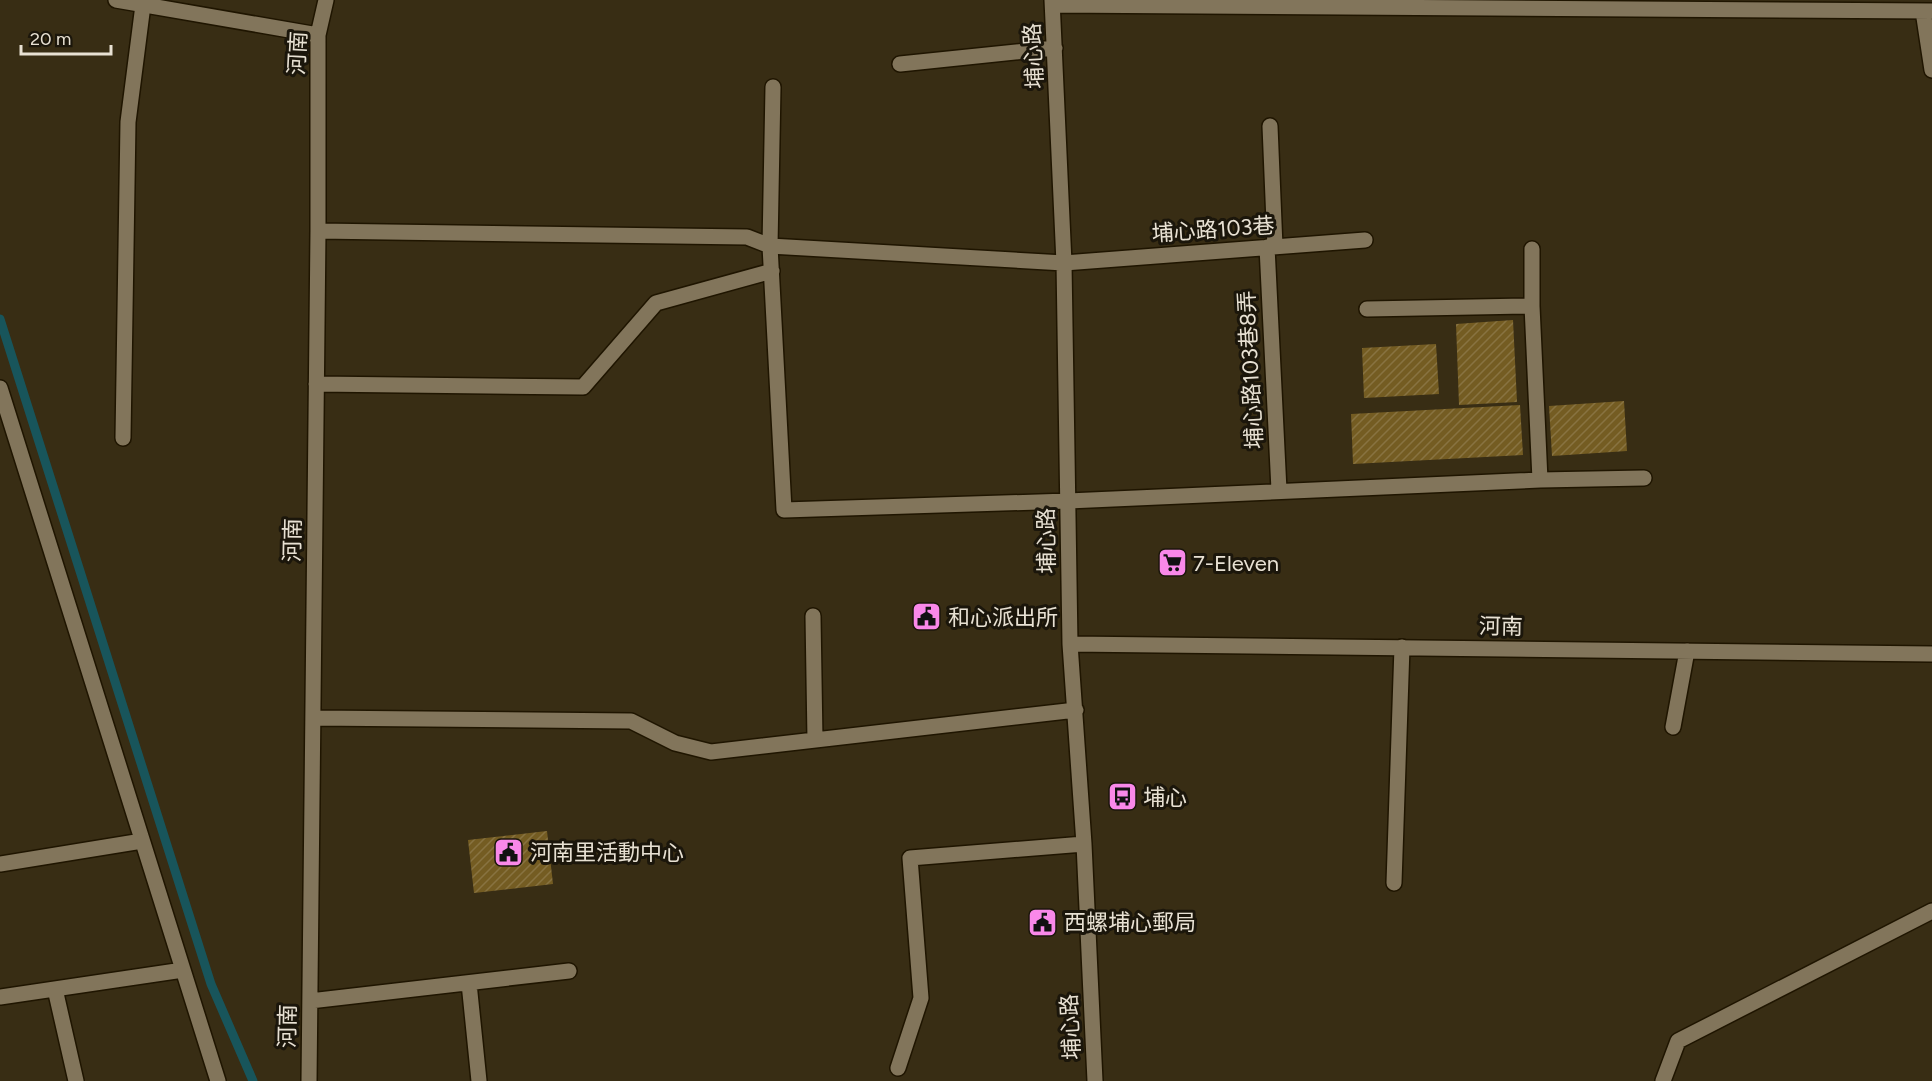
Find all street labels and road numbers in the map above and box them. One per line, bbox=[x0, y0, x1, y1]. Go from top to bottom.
street label: 埔心路 bbox=[1018, 22, 1049, 90]
street label: 河南 bbox=[283, 30, 312, 76]
street label: 埔心路103巷 bbox=[1151, 212, 1275, 247]
street label: 埔心路103巷8弄 bbox=[1233, 290, 1268, 450]
street label: 埔心路 bbox=[1032, 508, 1061, 574]
street label: 河南 bbox=[279, 518, 306, 562]
street label: 河南 bbox=[1479, 613, 1523, 640]
street label: 埔心路 bbox=[1055, 993, 1086, 1061]
street label: 河南 bbox=[274, 1004, 301, 1048]

